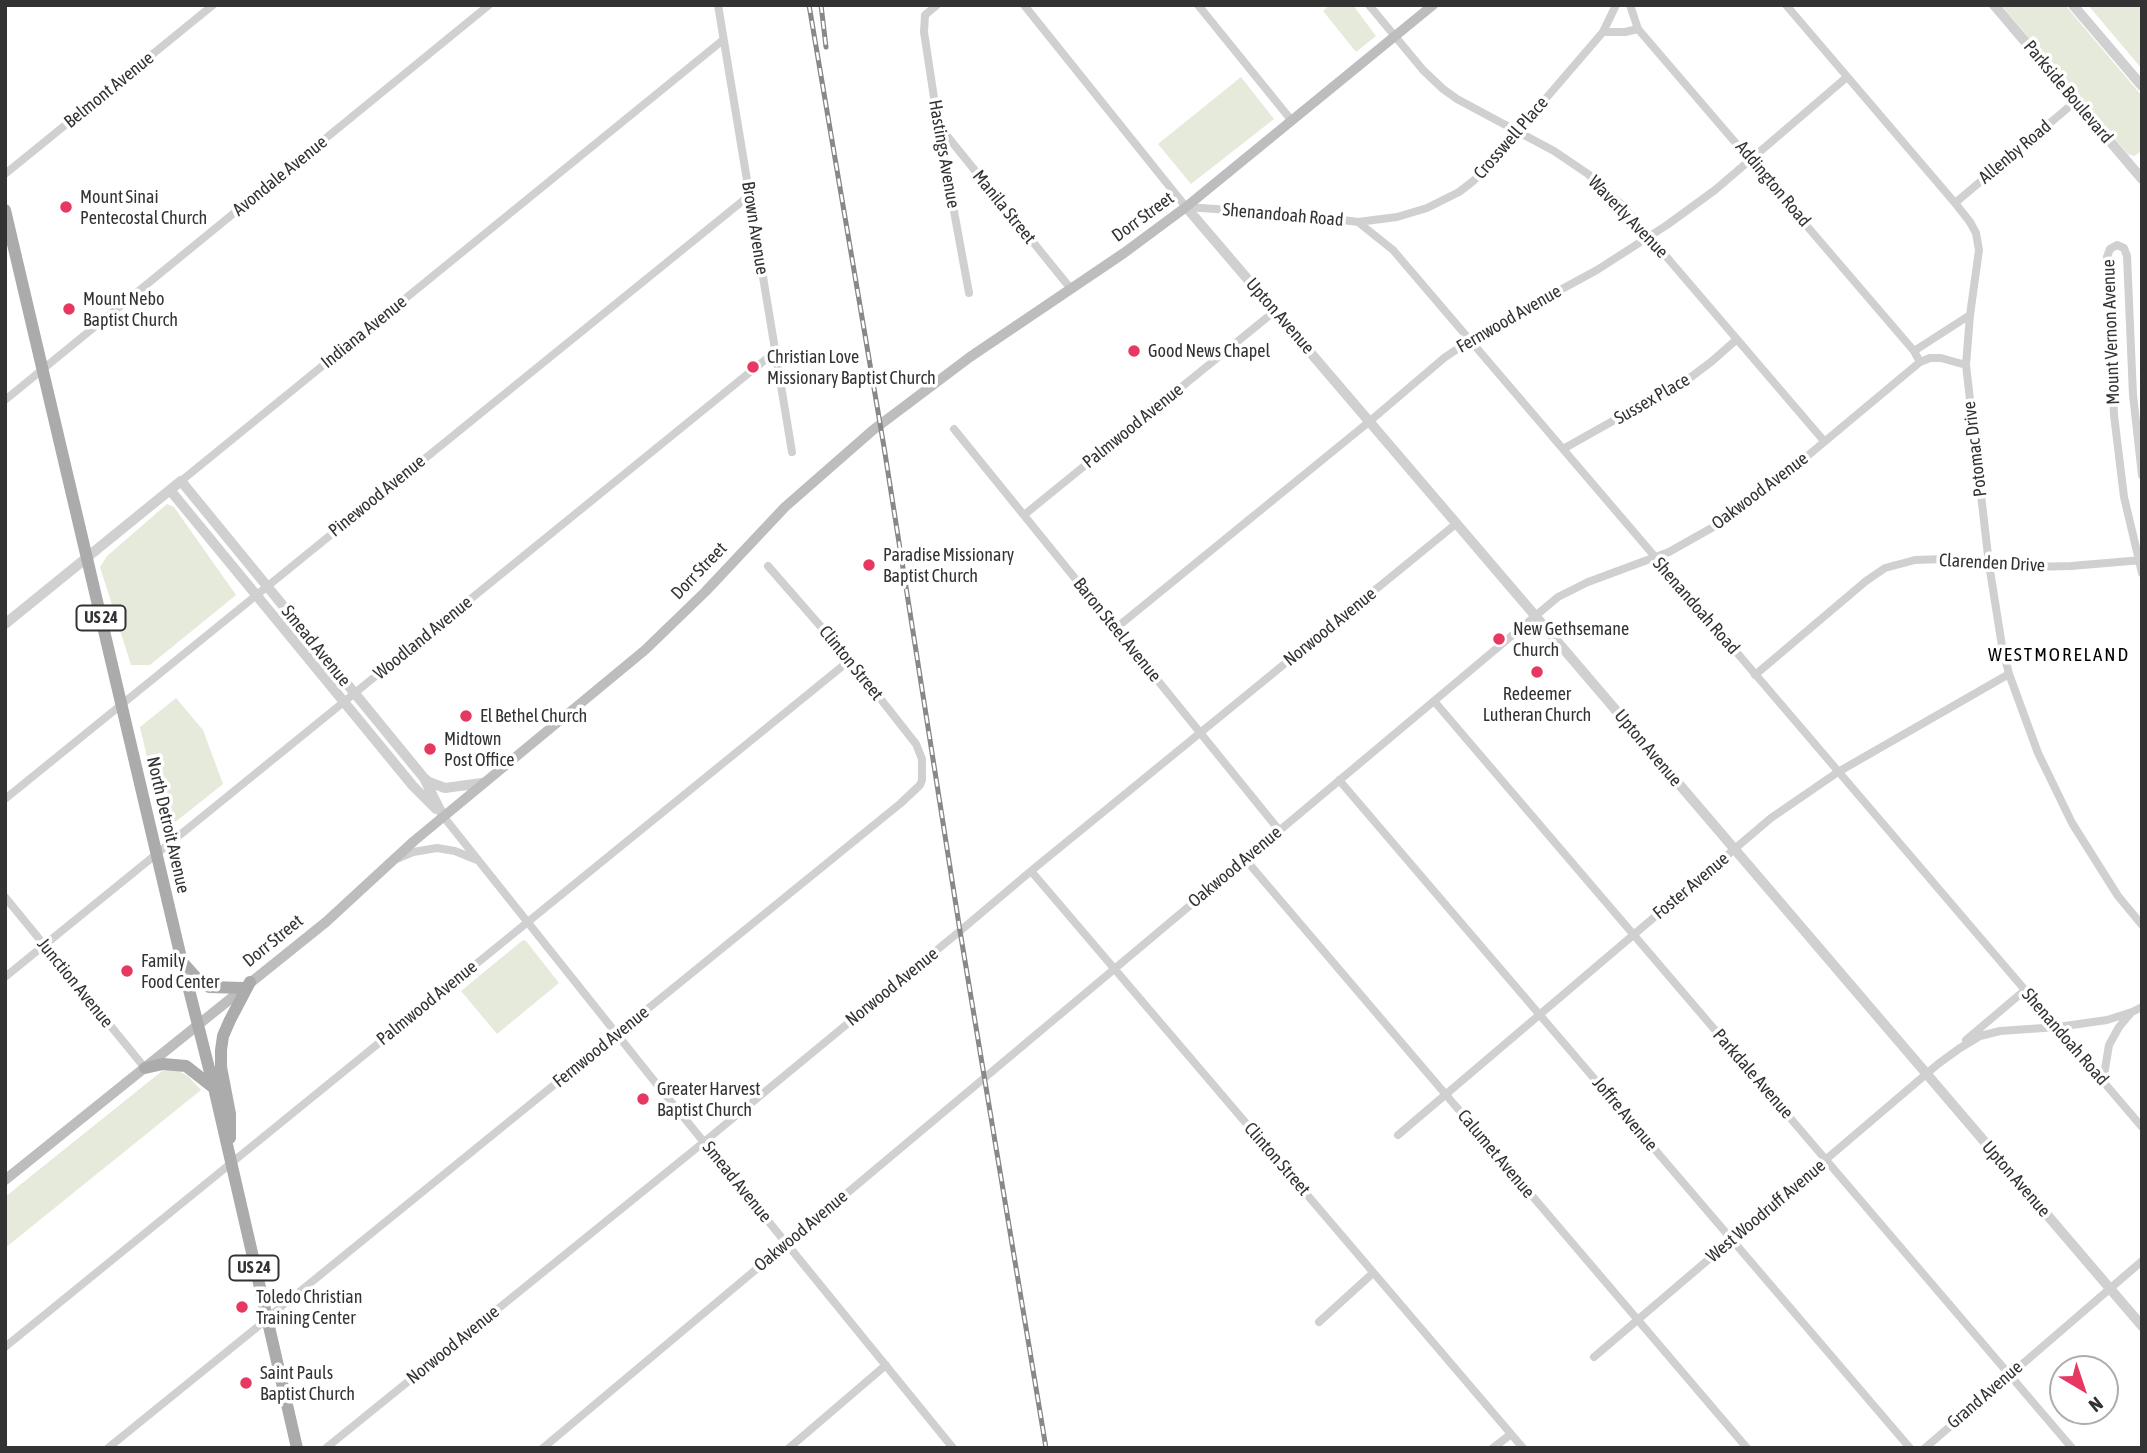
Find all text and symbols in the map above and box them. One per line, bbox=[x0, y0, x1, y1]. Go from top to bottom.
street label: Parkside Boulevard bbox=[2019, 36, 2117, 148]
street label: Belmont Avenue bbox=[60, 47, 158, 133]
street label: Crosswell Place bbox=[1469, 92, 1553, 184]
street label: Hastings Avenue bbox=[924, 98, 964, 210]
street label: Allenby Road bbox=[1974, 116, 2056, 188]
street label: Avondale Avenue bbox=[228, 131, 332, 221]
street label: Addington Road bbox=[1731, 137, 1815, 231]
street label: Manila Street bbox=[968, 166, 1040, 248]
street label: Waverly Avenue bbox=[1583, 171, 1673, 263]
street label: Brown Avenue bbox=[737, 180, 773, 276]
place label: Mount Sinai Pentecostal Church bbox=[80, 186, 207, 228]
street label: Dorr Street bbox=[1108, 187, 1178, 247]
marker: Mount Sinai Pentecostal Church bbox=[58, 199, 74, 215]
street label: Shenandoah Road bbox=[1222, 199, 1344, 231]
street label: Mount Vernon Avenue bbox=[2098, 259, 2124, 405]
street label: Upton Avenue bbox=[1241, 274, 1319, 358]
street label: Fernwood Avenue bbox=[1453, 280, 1565, 358]
place label: Mount Nebo Baptist Church bbox=[83, 288, 178, 330]
street label: Indiana Avenue bbox=[317, 291, 411, 373]
marker: Mount Nebo Baptist Church bbox=[61, 301, 77, 317]
place label: Good News Chapel bbox=[1148, 340, 1270, 362]
marker: Good News Chapel bbox=[1126, 343, 1142, 359]
place label: Christian Love Missionary Baptist Church bbox=[767, 346, 936, 388]
marker: Christian Love Missionary Baptist Church bbox=[745, 359, 761, 375]
street label: Sussex Place bbox=[1610, 369, 1694, 429]
street label: Palmwood Avenue bbox=[1078, 379, 1188, 473]
street label: Potomac Drive bbox=[1958, 400, 1992, 498]
street label: Oakwood Avenue bbox=[1708, 448, 1812, 534]
street label: Pinewood Avenue bbox=[324, 451, 430, 541]
street label: Dorr Street bbox=[667, 538, 731, 604]
place label: Paradise Missionary Baptist Church bbox=[883, 544, 1014, 586]
street label: Clarenden Drive bbox=[1938, 549, 2046, 577]
street label: Shenandoah Road bbox=[1648, 553, 1744, 659]
marker: Paradise Missionary Baptist Church bbox=[861, 557, 877, 573]
street label: Baron Steel Avenue bbox=[1068, 574, 1166, 686]
street label: Norwood Avenue bbox=[1279, 583, 1381, 671]
street label: Woodland Avenue bbox=[369, 592, 477, 684]
street label: Smead Avenue bbox=[277, 601, 355, 691]
road number: US 24 bbox=[76, 606, 126, 631]
place label: New Gethsemane Church bbox=[1513, 618, 1629, 660]
street label: Clinton Street bbox=[814, 621, 888, 705]
marker: New Gethsemane Church bbox=[1491, 631, 1507, 647]
district label: WESTMORELAND bbox=[1989, 644, 2129, 666]
marker: Redeemer Lutheran Church bbox=[1529, 664, 1545, 680]
place label: Redeemer Lutheran Church bbox=[1483, 683, 1591, 726]
place label: El Bethel Church bbox=[480, 705, 587, 727]
street label: Upton Avenue bbox=[1610, 705, 1686, 791]
marker: El Bethel Church bbox=[458, 708, 474, 724]
place label: Midtown Post Office bbox=[444, 728, 514, 770]
marker: Midtown Post Office bbox=[422, 741, 438, 757]
street label: North Detroit Avenue bbox=[142, 755, 194, 895]
street label: Oakwood Avenue bbox=[1184, 822, 1286, 912]
street label: Foster Avenue bbox=[1649, 848, 1733, 924]
street label: Dorr Street bbox=[239, 910, 307, 972]
street label: Junction Avenue bbox=[32, 934, 118, 1032]
street label: Norwood Avenue bbox=[841, 943, 943, 1031]
place label: Family Food Center bbox=[141, 950, 219, 992]
street label: Palmwood Avenue bbox=[372, 956, 482, 1050]
marker: Family Food Center bbox=[119, 963, 135, 979]
street label: Shenandoah Road bbox=[2017, 984, 2113, 1090]
street label: Fernwood Avenue bbox=[549, 1002, 653, 1092]
street label: Parkdale Avenue bbox=[1708, 1025, 1798, 1123]
street label: Joffre Avenue bbox=[1588, 1073, 1662, 1155]
place label: Greater Harvest Baptist Church bbox=[657, 1078, 760, 1120]
marker: Greater Harvest Baptist Church bbox=[635, 1091, 651, 1107]
street label: Calumet Avenue bbox=[1453, 1105, 1539, 1203]
street label: Clinton Street bbox=[1239, 1118, 1315, 1200]
street label: Smead Avenue bbox=[698, 1137, 776, 1227]
street label: Upton Avenue bbox=[1977, 1137, 2055, 1221]
street label: West Woodruff Avenue bbox=[1702, 1155, 1830, 1267]
street label: Oakwood Avenue bbox=[750, 1186, 852, 1276]
road number: US 24 bbox=[230, 1256, 278, 1280]
place label: Toledo Christian Training Center bbox=[256, 1286, 362, 1328]
marker: Toledo Christian Training Center bbox=[234, 1299, 250, 1315]
street label: Norwood Avenue bbox=[402, 1301, 504, 1389]
north arrow bbox=[2049, 1355, 2119, 1425]
street label: Grand Avenue bbox=[1943, 1357, 2027, 1433]
place label: Saint Pauls Baptist Church bbox=[260, 1362, 355, 1404]
marker: Saint Pauls Baptist Church bbox=[238, 1375, 254, 1391]
text: N bbox=[2085, 1393, 2107, 1417]

